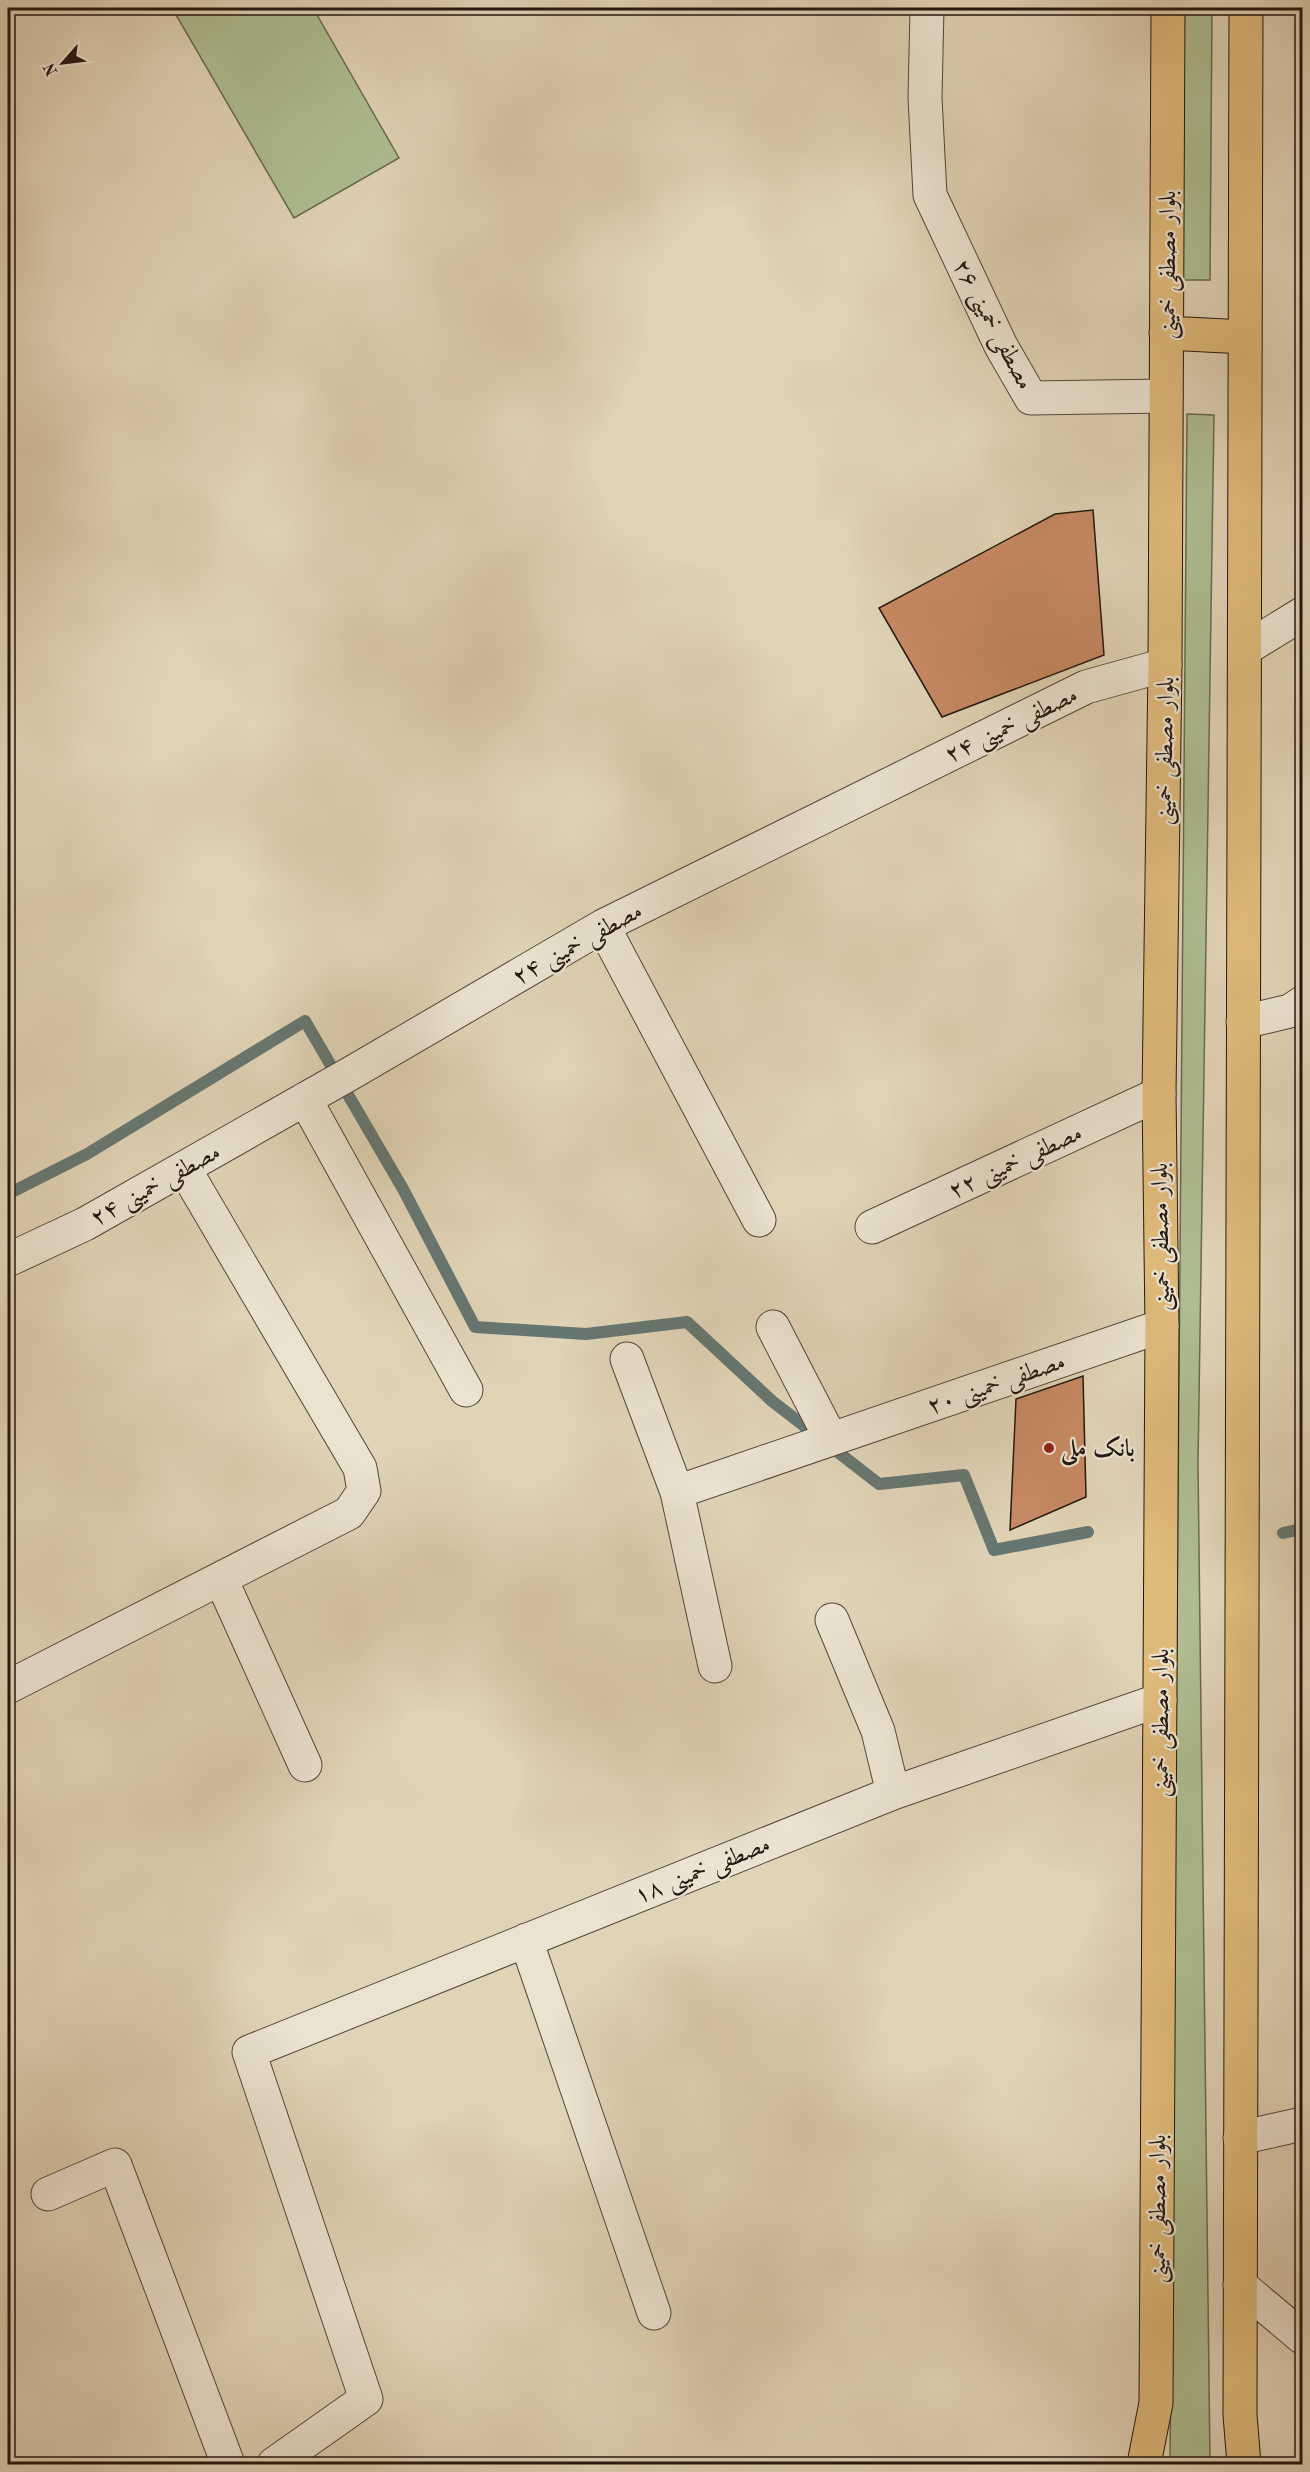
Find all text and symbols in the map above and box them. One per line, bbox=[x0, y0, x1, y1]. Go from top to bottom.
north arrow bbox=[33, 33, 93, 93]
text: N bbox=[41, 59, 61, 78]
street label: بلوار مصطفی خمینی bbox=[1157, 191, 1184, 339]
street label: مصطفی خمینی ۲۶ bbox=[945, 256, 1037, 396]
street label: بلوار مصطفی خمینی bbox=[1153, 676, 1182, 826]
street label: مصطفی خمینی ۲۴ bbox=[942, 683, 1083, 771]
street label: مصطفی خمینی ۲۴ bbox=[509, 899, 648, 993]
street label: مصطفی خمینی ۲۲ bbox=[946, 1122, 1087, 1207]
street label: مصطفی خمینی ۲۴ bbox=[87, 1140, 226, 1234]
street label: بلوار مصطفی خمینی bbox=[1149, 1162, 1178, 1312]
street label: مصطفی خمینی ۲۰ bbox=[925, 1350, 1070, 1423]
place label: بانک ملی bbox=[1060, 1435, 1135, 1467]
marker: بانک ملی bbox=[1042, 1441, 1056, 1455]
street label: بلوار مصطفی خمینی bbox=[1150, 1649, 1177, 1797]
street label: مصطفی خمینی ۱۸ bbox=[632, 1833, 775, 1912]
street label: بلوار مصطفی خمینی bbox=[1147, 2135, 1174, 2283]

